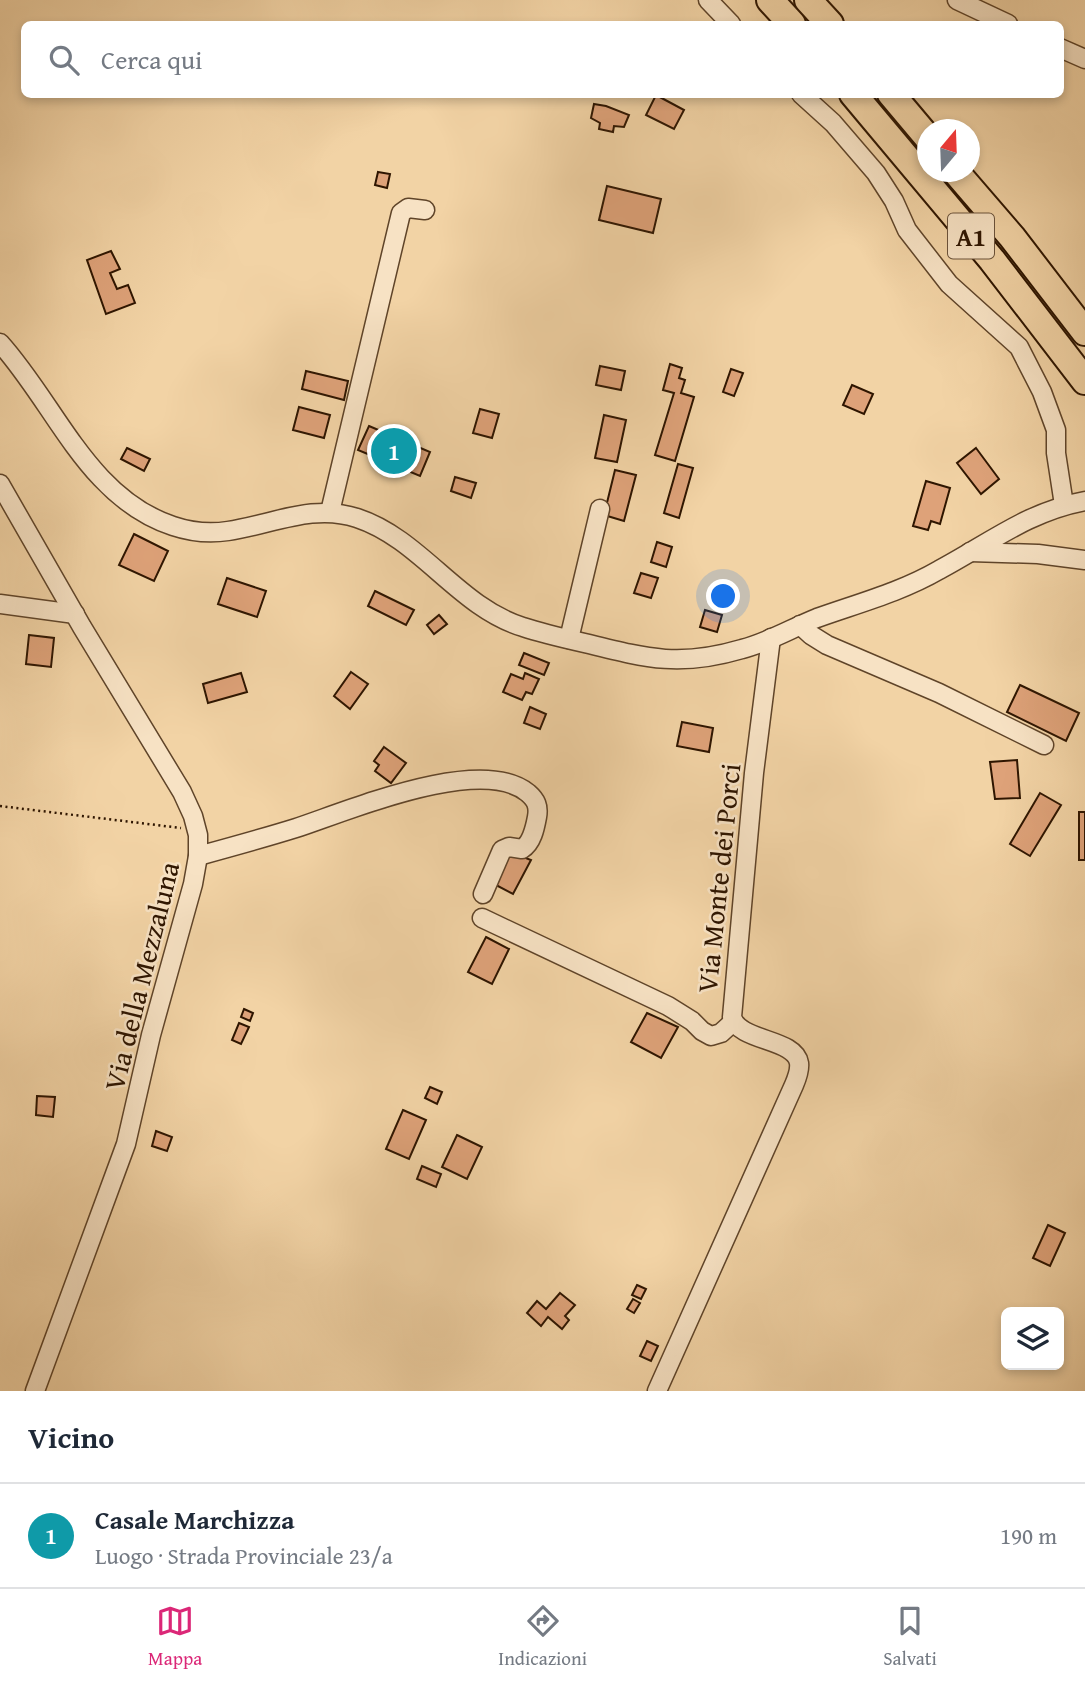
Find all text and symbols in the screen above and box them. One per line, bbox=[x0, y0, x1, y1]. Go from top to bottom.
search box bbox=[21, 21, 1064, 98]
text: Cerca qui bbox=[101, 40, 202, 79]
icon: search bbox=[45, 41, 83, 79]
north arrow bbox=[917, 119, 980, 182]
road number: A1 bbox=[948, 214, 994, 258]
pin: 1 bbox=[371, 425, 417, 477]
your location bbox=[706, 579, 740, 613]
street label: Via Monte dei Porci bbox=[686, 761, 750, 995]
street label: Via della Mezzaluna bbox=[93, 856, 189, 1095]
map controls bbox=[1001, 1307, 1064, 1370]
button: layers bbox=[1001, 1307, 1064, 1370]
text: Vicino bbox=[28, 1415, 114, 1459]
text: Casale Marchizza bbox=[95, 1500, 294, 1539]
text: 1 bbox=[45, 1519, 57, 1552]
text: 190 m bbox=[1000, 1519, 1057, 1552]
text: Luogo · Strada Provinciale 23/a bbox=[95, 1539, 393, 1572]
tab: Mappa bbox=[148, 1602, 202, 1672]
tab: Indicazioni bbox=[498, 1602, 587, 1672]
tab: Salvati bbox=[883, 1602, 937, 1672]

